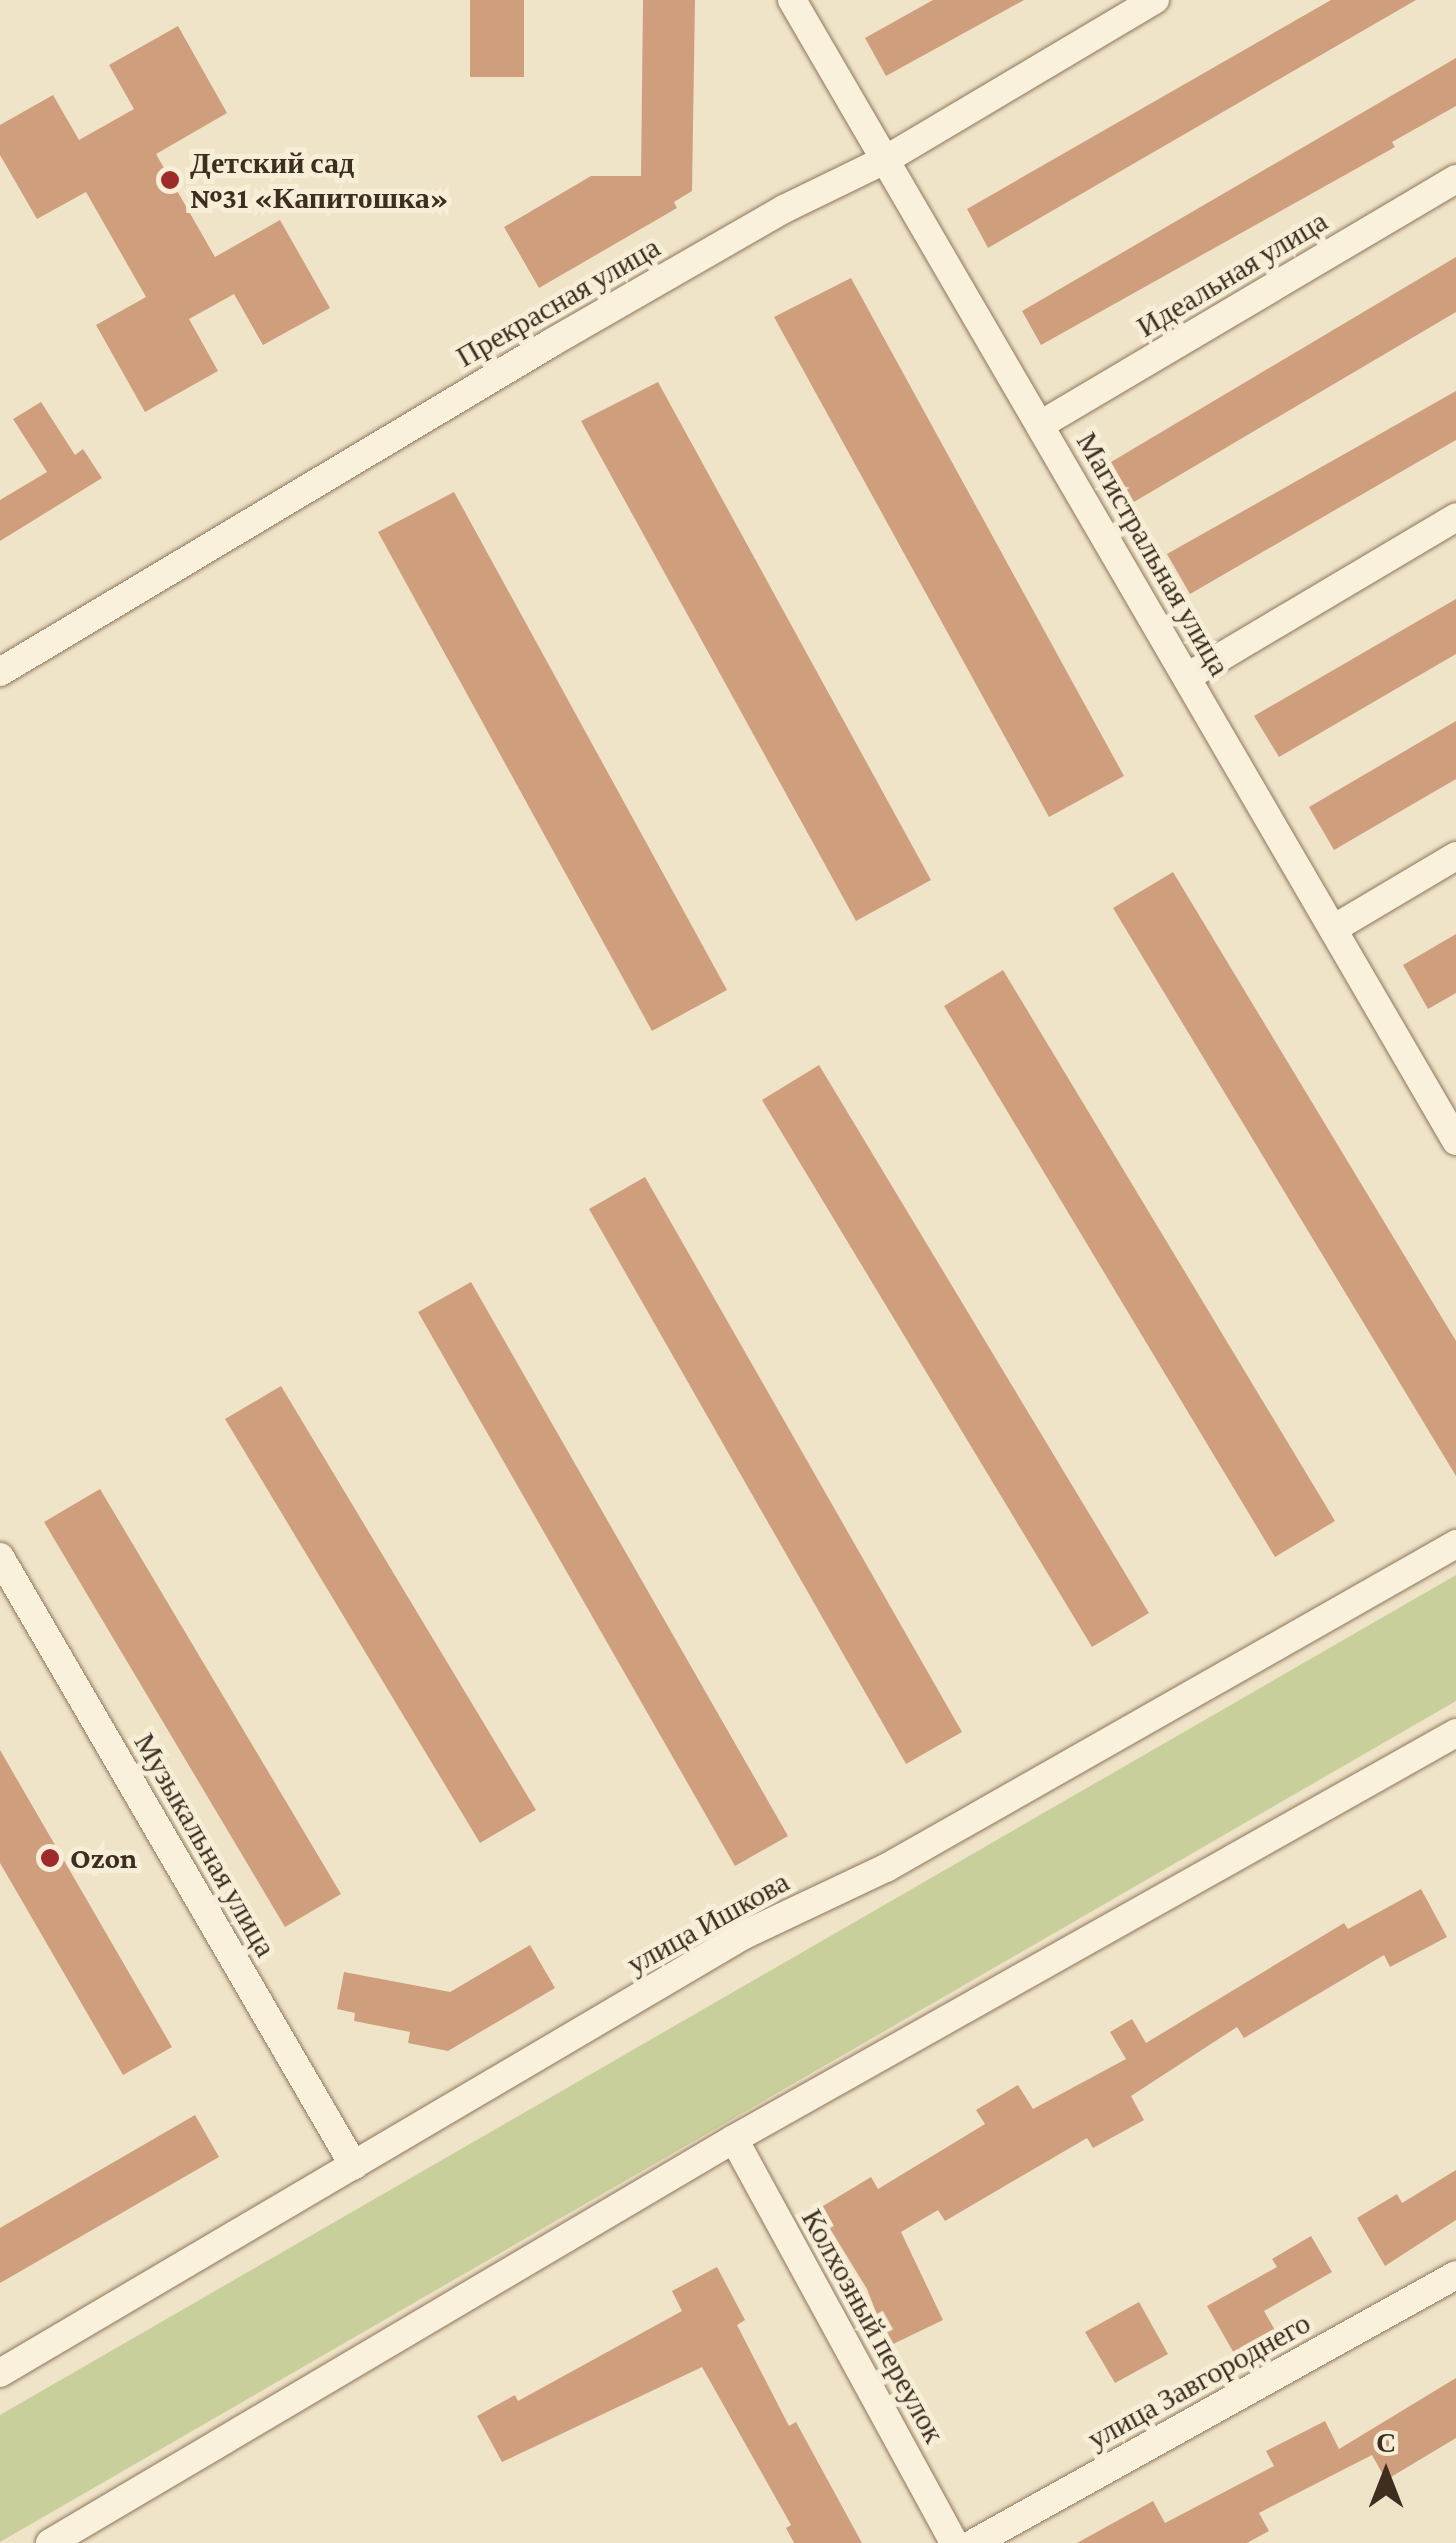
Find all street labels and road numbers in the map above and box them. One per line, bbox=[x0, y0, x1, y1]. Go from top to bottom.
street label: Идеальная улица bbox=[1130, 203, 1334, 345]
street label: Прекрасная улица bbox=[450, 229, 666, 375]
street label: Магистральная улица bbox=[1069, 426, 1237, 682]
street label: Музыкальная улица bbox=[126, 1727, 284, 1963]
street label: улица Ишкова bbox=[621, 1864, 795, 1982]
street label: Колхозный переулок bbox=[794, 2203, 952, 2449]
street label: улица Завгороднего bbox=[1081, 2305, 1317, 2457]

